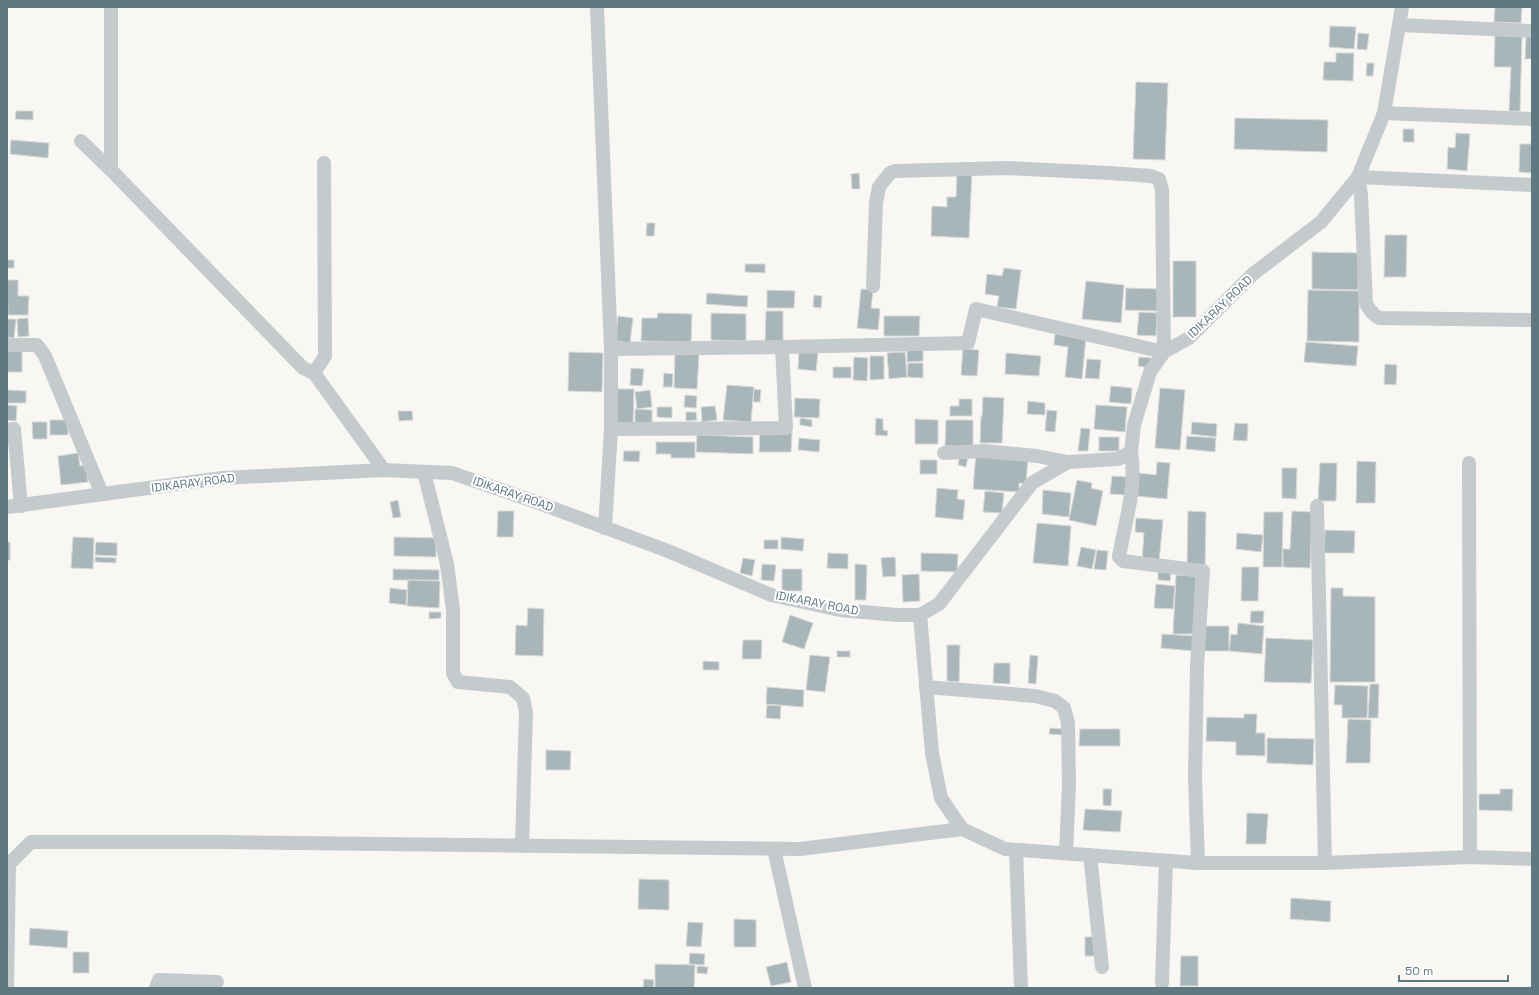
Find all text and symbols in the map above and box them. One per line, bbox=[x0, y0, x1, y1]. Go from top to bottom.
street label: IDIKARAY ROAD bbox=[1184, 272, 1256, 342]
street label: IDIKARAY ROAD bbox=[150, 470, 236, 496]
street label: IDIKARAY ROAD bbox=[471, 473, 555, 515]
street label: IDIKARAY ROAD bbox=[774, 587, 860, 619]
scale bar bbox=[1399, 957, 1508, 983]
text: 50 m bbox=[1405, 963, 1433, 979]

